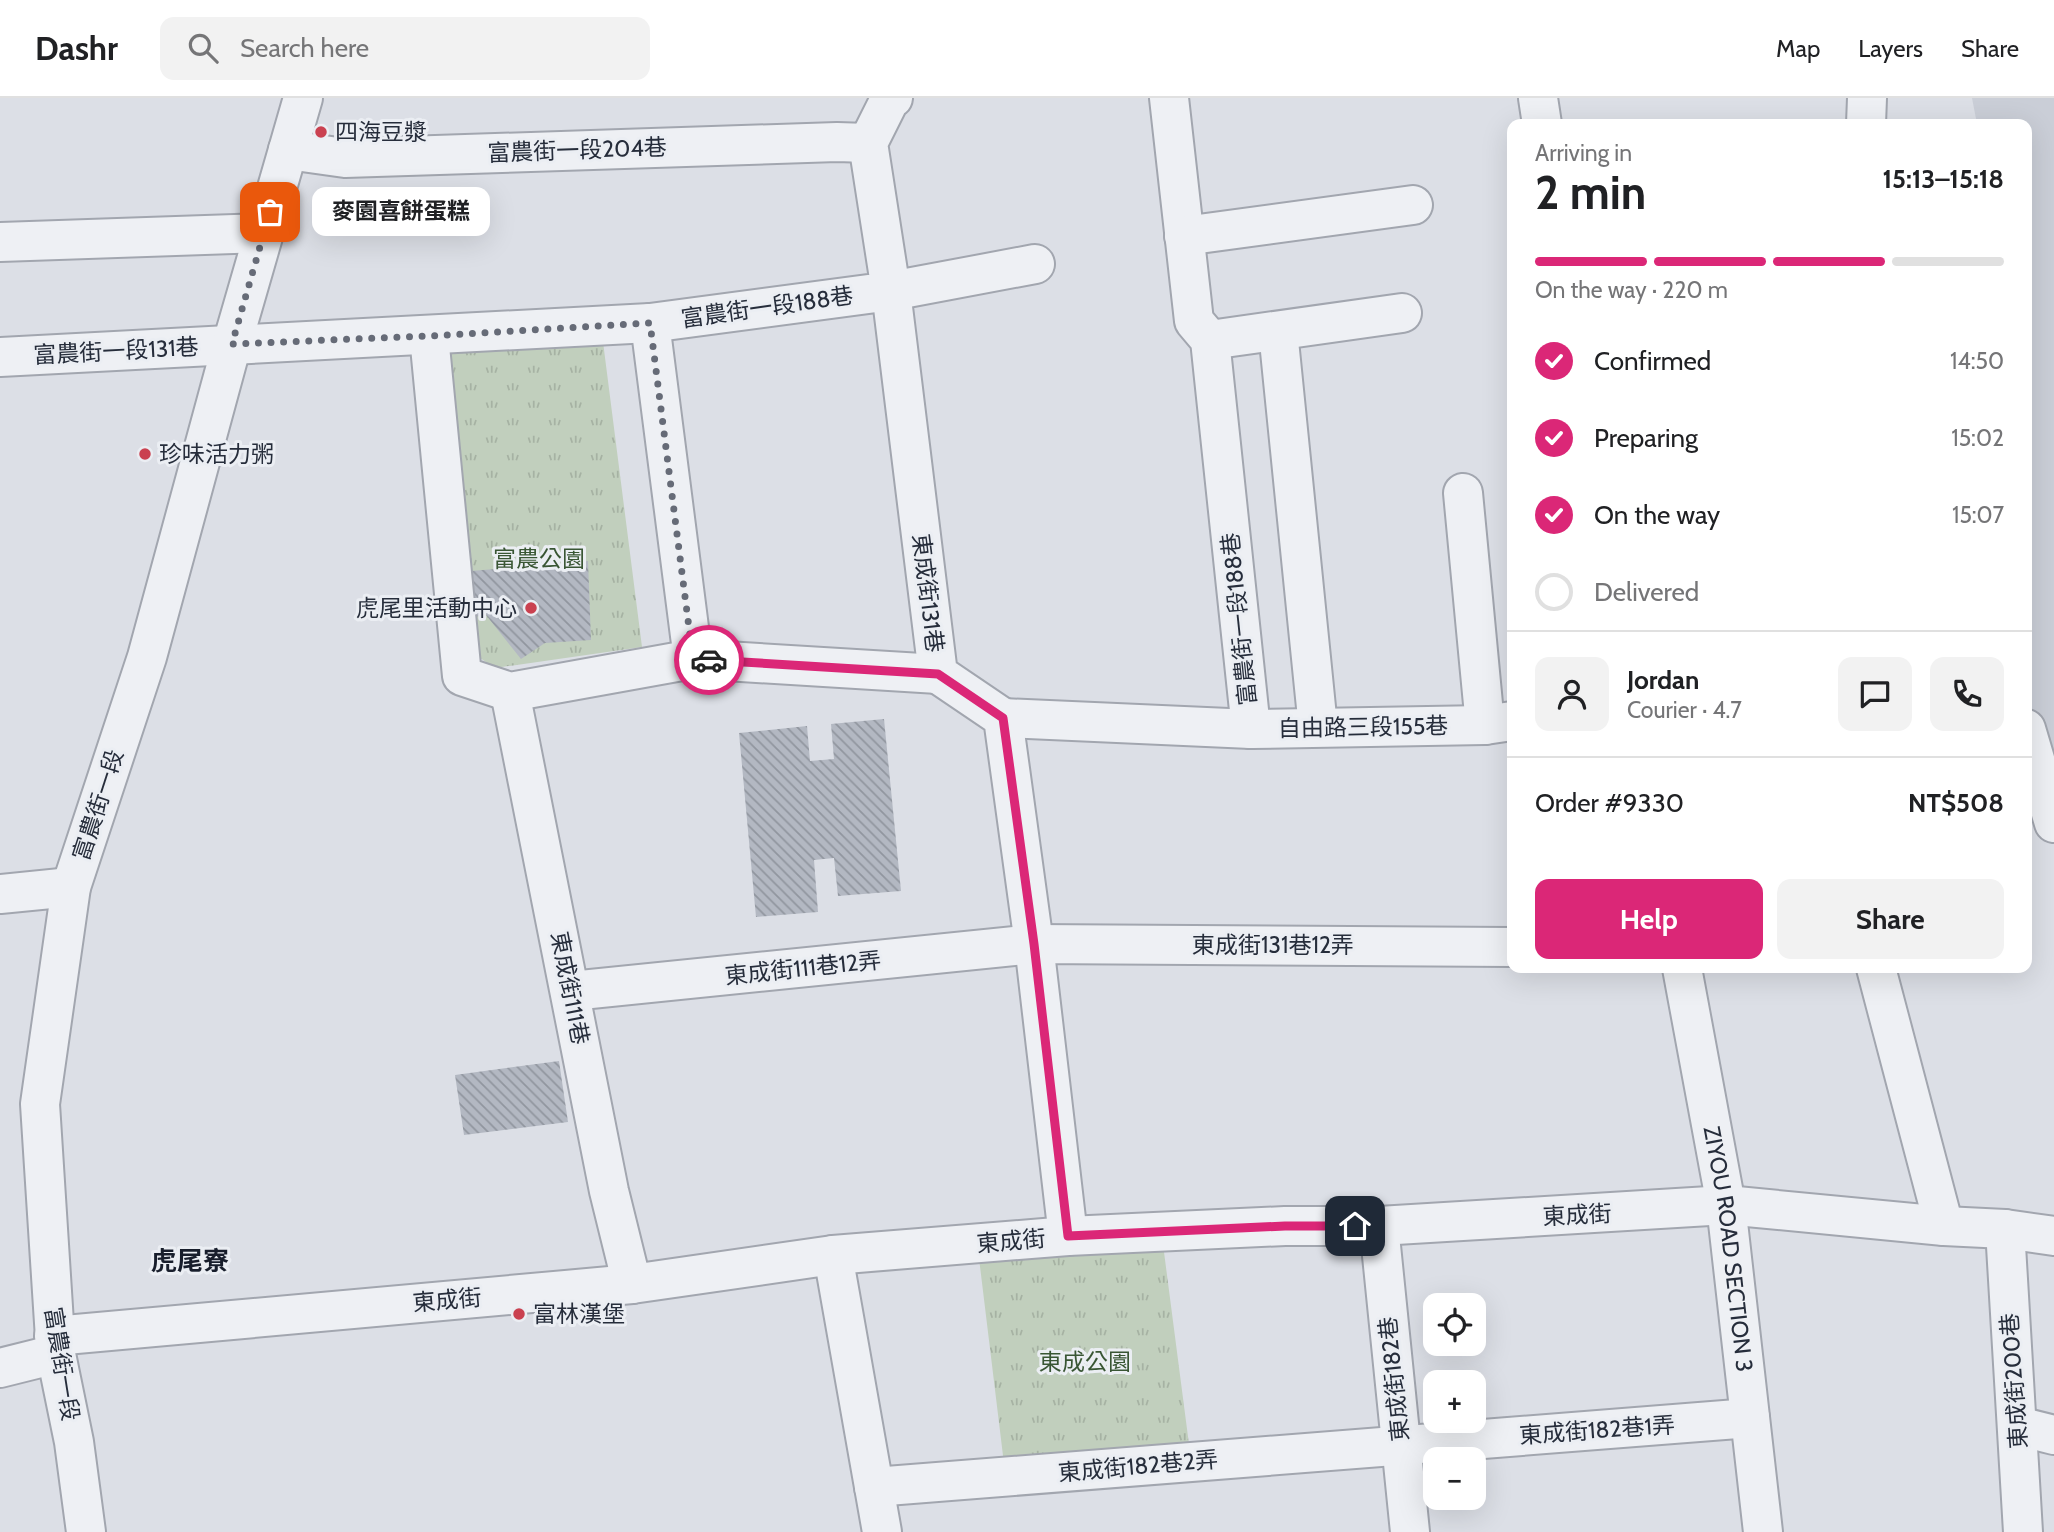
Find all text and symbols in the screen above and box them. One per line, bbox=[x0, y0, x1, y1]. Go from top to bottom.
search box bbox=[160, 17, 650, 80]
text: Dashr bbox=[35, 28, 118, 68]
icon: search bbox=[184, 29, 222, 67]
text: Search here bbox=[240, 32, 369, 64]
text: Map bbox=[1776, 34, 1820, 63]
text: Layers bbox=[1858, 34, 1923, 63]
text: Share bbox=[1961, 34, 2019, 63]
place label: 四海豆漿 bbox=[335, 118, 427, 146]
marker: 四海豆漿 bbox=[313, 124, 329, 140]
street label: 富農街一段204巷 bbox=[487, 133, 667, 167]
text: Arriving in bbox=[1535, 139, 1632, 167]
text: 15:13–15:18 bbox=[1882, 163, 2004, 195]
text: 2 min bbox=[1535, 165, 1646, 221]
pin bbox=[240, 182, 300, 242]
callout: 麥園喜餅蛋糕 bbox=[312, 188, 490, 236]
icon: bag bbox=[251, 193, 289, 231]
text: 麥園喜餅蛋糕 bbox=[332, 197, 470, 225]
text: On the way · 220 m bbox=[1535, 276, 1728, 304]
street label: 富農街一段188巷 bbox=[679, 281, 855, 333]
street label: 富農街一段131巷 bbox=[33, 333, 199, 369]
icon: check bbox=[1535, 342, 1573, 380]
text: Confirmed bbox=[1594, 345, 1711, 377]
text: 14:50 bbox=[1950, 347, 2004, 375]
icon: check bbox=[1535, 419, 1573, 457]
text: Preparing bbox=[1594, 422, 1698, 454]
text: 15:02 bbox=[1951, 424, 2004, 452]
place label: 珍味活力粥 bbox=[159, 440, 274, 468]
marker: 珍味活力粥 bbox=[137, 446, 153, 462]
icon: check bbox=[1535, 496, 1573, 534]
text: On the way bbox=[1594, 499, 1720, 531]
text: 15:07 bbox=[1952, 501, 2004, 529]
street label: 富農街一段188巷 bbox=[1216, 531, 1262, 707]
street label: 東成街131巷 bbox=[907, 532, 949, 654]
park label: 富農公園 bbox=[493, 545, 585, 573]
text: Delivered bbox=[1594, 576, 1699, 608]
place label: 虎尾里活動中心 bbox=[356, 594, 517, 622]
marker: 虎尾里活動中心 bbox=[523, 600, 539, 616]
courier bbox=[674, 625, 744, 695]
icon: car bbox=[690, 641, 728, 679]
button: person bbox=[1535, 657, 1609, 731]
button: chat bbox=[1838, 657, 1912, 731]
button: phone bbox=[1930, 657, 2004, 731]
text: Jordan bbox=[1627, 664, 1699, 696]
text: Courier · 4.7 bbox=[1627, 696, 1742, 724]
street label: 自由路三段155巷 bbox=[1278, 712, 1448, 742]
street label: 富農街一段 bbox=[67, 746, 129, 864]
text: Order #9330 bbox=[1535, 787, 1684, 819]
text: NT$508 bbox=[1908, 787, 2004, 819]
button: Help bbox=[1535, 879, 1763, 959]
button: Share bbox=[1777, 879, 2004, 959]
street label: 東成街111巷 bbox=[545, 929, 595, 1047]
street label: 東成街131巷12弄 bbox=[1192, 931, 1354, 959]
street label: 東成街111巷12弄 bbox=[723, 946, 883, 990]
street label: ZIYOU ROAD SECTION 3 bbox=[1698, 1124, 1759, 1373]
pin bbox=[1325, 1196, 1385, 1256]
street label: 東成街 bbox=[1542, 1199, 1612, 1231]
icon: home bbox=[1336, 1207, 1374, 1245]
street label: 東成街 bbox=[975, 1224, 1047, 1258]
district label: 虎尾寮 bbox=[151, 1245, 229, 1277]
street label: 東成街 bbox=[411, 1283, 483, 1317]
map controls bbox=[1423, 1293, 1486, 1510]
button: locate bbox=[1423, 1293, 1486, 1356]
place label: 富林漢堡 bbox=[533, 1300, 625, 1328]
street label: 富農街一段 bbox=[39, 1305, 85, 1423]
marker: 富林漢堡 bbox=[511, 1306, 527, 1322]
street label: 東成街200巷 bbox=[1995, 1312, 2033, 1450]
street label: 東成街182巷 bbox=[1374, 1315, 1414, 1443]
park label: 東成公園 bbox=[1039, 1348, 1131, 1376]
button: + bbox=[1423, 1370, 1486, 1433]
street label: 東成街182巷1弄 bbox=[1518, 1411, 1676, 1449]
street label: 東成街182巷2弄 bbox=[1057, 1445, 1219, 1487]
button: − bbox=[1423, 1447, 1486, 1510]

